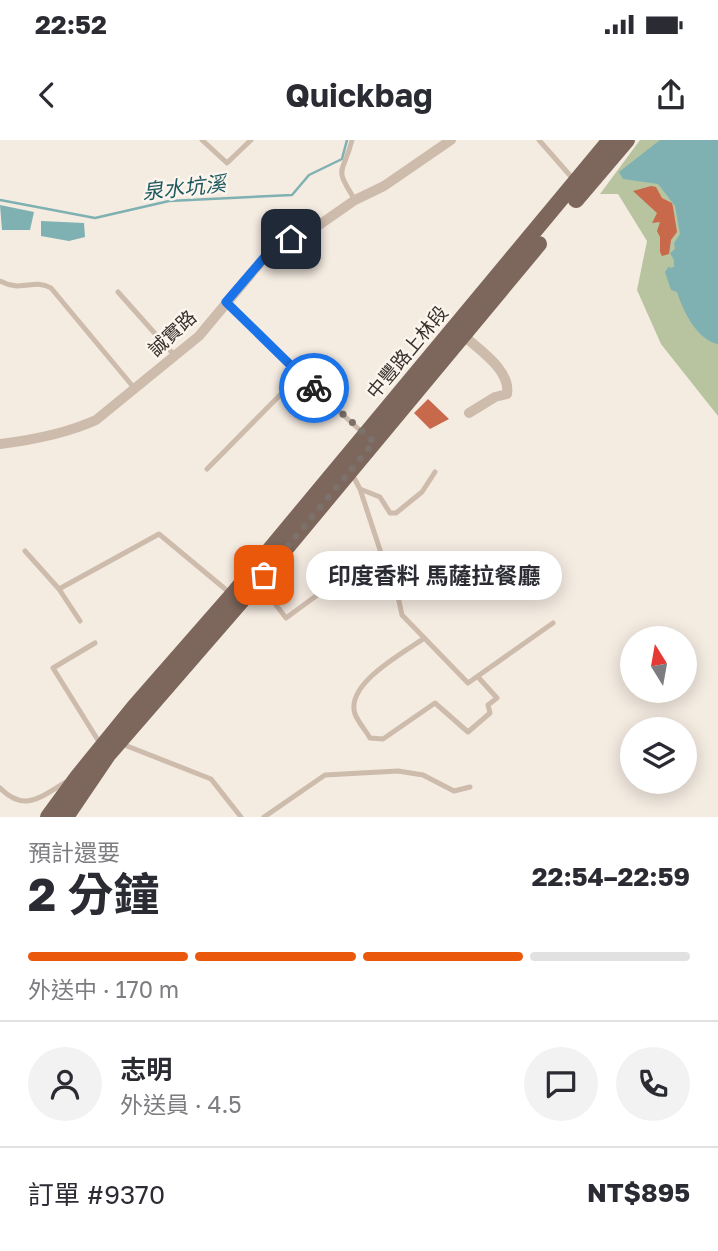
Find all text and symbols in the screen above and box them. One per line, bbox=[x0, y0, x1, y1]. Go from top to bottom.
text: 22:52 bbox=[35, 9, 107, 40]
icon: back bbox=[28, 76, 66, 114]
text: Quickbag bbox=[285, 76, 433, 114]
icon: share bbox=[652, 76, 690, 114]
water label: 泉水坑溪 bbox=[141, 169, 230, 204]
pin bbox=[261, 209, 321, 269]
icon: home bbox=[272, 220, 310, 258]
street label: 中豐路上林段 bbox=[361, 301, 452, 403]
street label: 誠實路 bbox=[143, 305, 200, 360]
courier bbox=[279, 353, 349, 423]
icon: bike bbox=[295, 369, 333, 407]
pin bbox=[234, 545, 294, 605]
callout: 印度香料 馬薩拉餐廳 bbox=[306, 550, 562, 600]
icon: bag bbox=[245, 556, 283, 594]
text: 印度香料 馬薩拉餐廳 bbox=[328, 561, 540, 589]
north arrow bbox=[620, 626, 696, 704]
map controls bbox=[620, 626, 697, 794]
button: layers bbox=[620, 717, 697, 794]
text: 預計還要 bbox=[28, 838, 120, 866]
text: 22:54–22:59 bbox=[532, 861, 690, 892]
text: 2 分鐘 bbox=[28, 866, 160, 921]
text: 外送中 · 170 m bbox=[28, 975, 179, 1003]
button: person bbox=[28, 1047, 102, 1121]
button: chat bbox=[524, 1047, 598, 1121]
button: phone bbox=[616, 1047, 690, 1121]
text: 志明 bbox=[120, 1054, 172, 1085]
text: 外送員 · 4.5 bbox=[120, 1090, 242, 1118]
text: NT$895 bbox=[587, 1177, 690, 1208]
text: 訂單 #9370 bbox=[28, 1179, 165, 1210]

